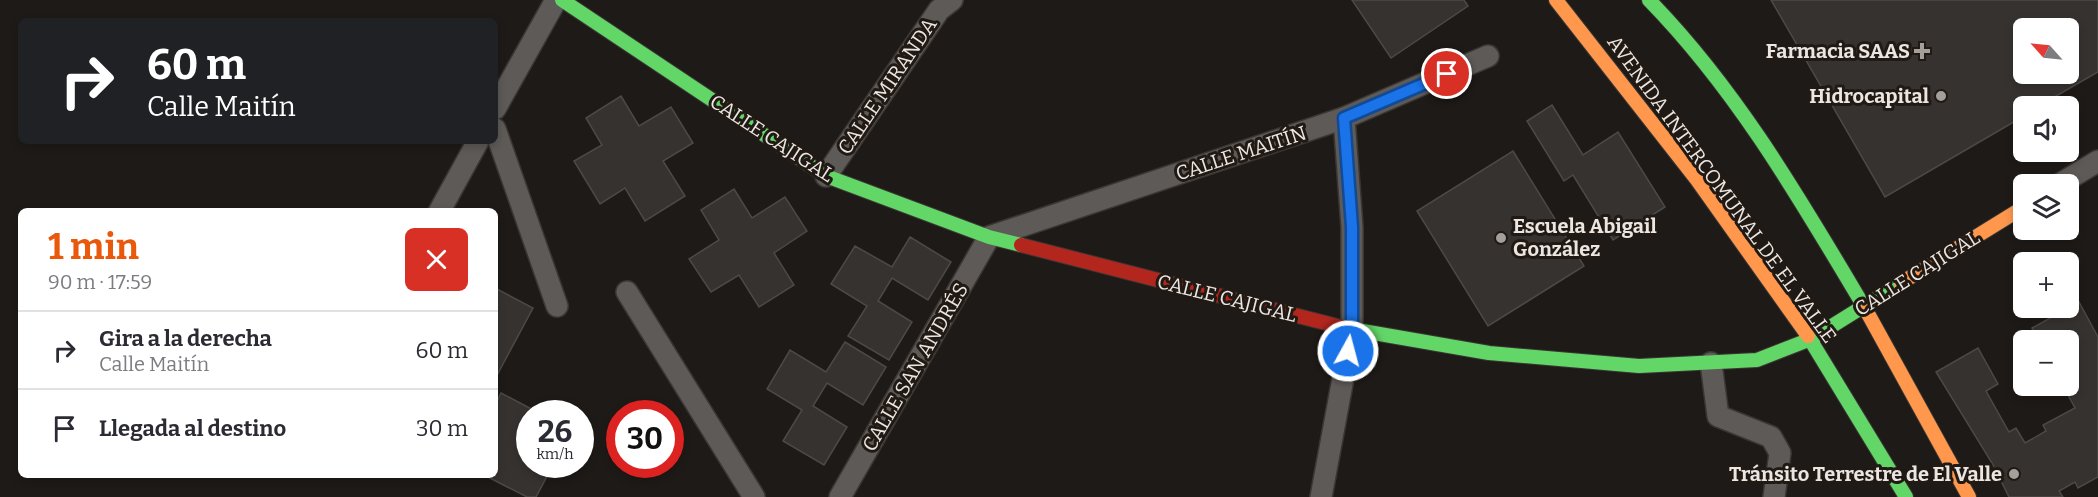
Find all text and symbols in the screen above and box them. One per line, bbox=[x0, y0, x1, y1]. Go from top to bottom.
street label: CALLE MIRANDA bbox=[832, 13, 942, 159]
north arrow bbox=[2013, 18, 2079, 84]
map controls bbox=[2013, 18, 2079, 396]
street label: AVENIDA INTERCOMUNAL DE EL VALLE bbox=[1602, 31, 1842, 347]
place label: Farmacia SAAS bbox=[1766, 39, 1910, 63]
text: 60 m bbox=[147, 40, 246, 90]
icon: right bbox=[48, 42, 126, 120]
marker: Farmacia SAAS bbox=[1915, 44, 1929, 58]
pin bbox=[1421, 48, 1472, 99]
icon: arrive bbox=[1430, 57, 1463, 90]
place label: Hidrocapital bbox=[1809, 84, 1929, 108]
street label: CALLE CAJIGAL bbox=[705, 89, 839, 187]
marker: Hidrocapital bbox=[1934, 89, 1948, 103]
text: Calle Maitín bbox=[147, 91, 296, 123]
button: sound bbox=[2013, 96, 2079, 162]
street label: CALLE MAITÍN bbox=[1173, 121, 1309, 185]
button: layers bbox=[2013, 174, 2079, 240]
place label: Escuela Abigail González bbox=[1513, 214, 1657, 261]
text: 1 min bbox=[48, 225, 139, 269]
street label: CALLE CAJIGAL bbox=[1850, 225, 1984, 321]
button: close bbox=[405, 228, 468, 291]
marker: Escuela Abigail González bbox=[1494, 231, 1508, 245]
button: + bbox=[2013, 252, 2079, 318]
street label: CALLE CAJIGAL bbox=[1155, 269, 1299, 327]
text: 90 m · 17:59 bbox=[48, 270, 152, 294]
street label: CALLE SAN ANDRÉS bbox=[857, 279, 973, 455]
position arrow bbox=[1316, 319, 1380, 383]
text: Gira a la derecha bbox=[99, 325, 272, 352]
button: − bbox=[2013, 330, 2079, 396]
icon: right bbox=[48, 334, 81, 367]
text: 60 m bbox=[416, 337, 468, 364]
text: Calle Maitín bbox=[99, 352, 209, 376]
speed limit sign: 30 bbox=[606, 400, 684, 478]
icon: arrive bbox=[48, 412, 81, 445]
text: 26 bbox=[538, 414, 572, 450]
text: Llegada al destino bbox=[99, 415, 286, 442]
text: 30 m bbox=[416, 415, 468, 442]
text: km/h bbox=[536, 445, 574, 463]
place label: Tránsito Terrestre de El Valle bbox=[1729, 462, 2002, 486]
marker: Tránsito Terrestre de El Valle bbox=[2007, 467, 2021, 481]

